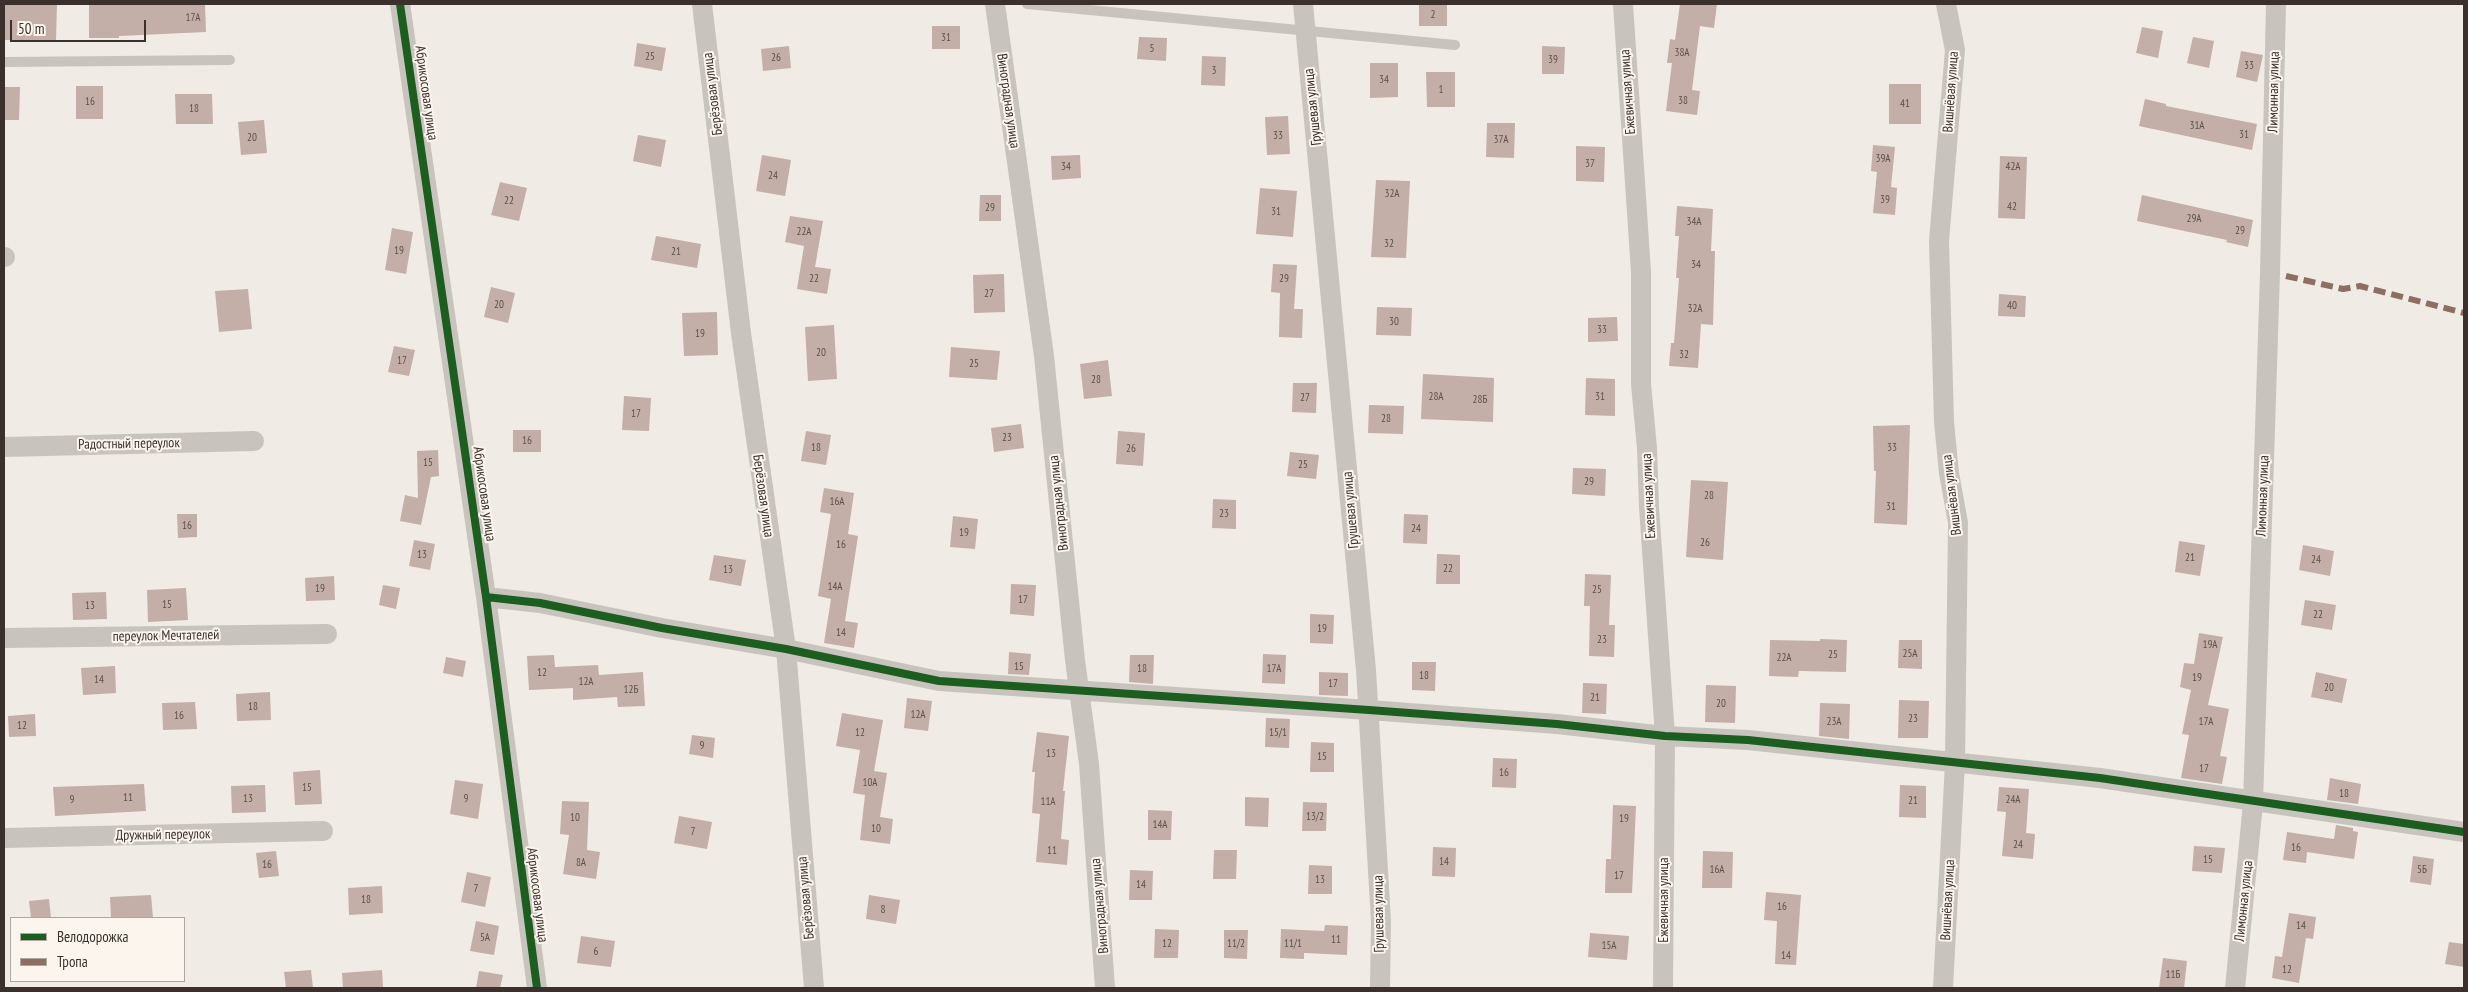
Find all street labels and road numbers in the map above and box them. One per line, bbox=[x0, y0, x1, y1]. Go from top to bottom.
street label: Абрикосовая улица bbox=[411, 45, 441, 141]
street label: Ежевичная улица bbox=[1617, 49, 1639, 135]
street label: Вишнёвая улица bbox=[1940, 51, 1962, 133]
street label: Лимонная улица bbox=[2265, 51, 2283, 133]
street label: Берёзовая улица bbox=[700, 52, 726, 136]
street label: Виноградная улица bbox=[993, 52, 1023, 150]
street label: Грушевая улица bbox=[1301, 68, 1325, 146]
street label: Радостный переулок bbox=[78, 435, 180, 453]
street label: Абрикосовая улица bbox=[469, 446, 499, 542]
street label: Ежевичная улица bbox=[1638, 453, 1660, 539]
street label: Берёзовая улица bbox=[749, 454, 777, 538]
street label: Вишнёвая улица bbox=[1939, 454, 1965, 536]
street label: Виноградная улица bbox=[1046, 455, 1072, 551]
street label: Лимонная улица bbox=[2253, 455, 2273, 537]
street label: Грушевая улица bbox=[1339, 471, 1363, 549]
street label: переулок Мечтателей bbox=[113, 627, 219, 645]
street label: Дружный переулок bbox=[115, 826, 211, 844]
street label: Абрикосовая улица bbox=[523, 847, 551, 943]
street label: Берёзовая улица bbox=[794, 856, 818, 940]
street label: Ежевичная улица bbox=[1656, 857, 1672, 943]
street label: Виноградная улица bbox=[1087, 858, 1113, 954]
street label: Вишнёвая улица bbox=[1937, 859, 1959, 941]
street label: Лимонная улица bbox=[2231, 860, 2257, 942]
street label: Грушевая улица bbox=[1370, 875, 1388, 953]

